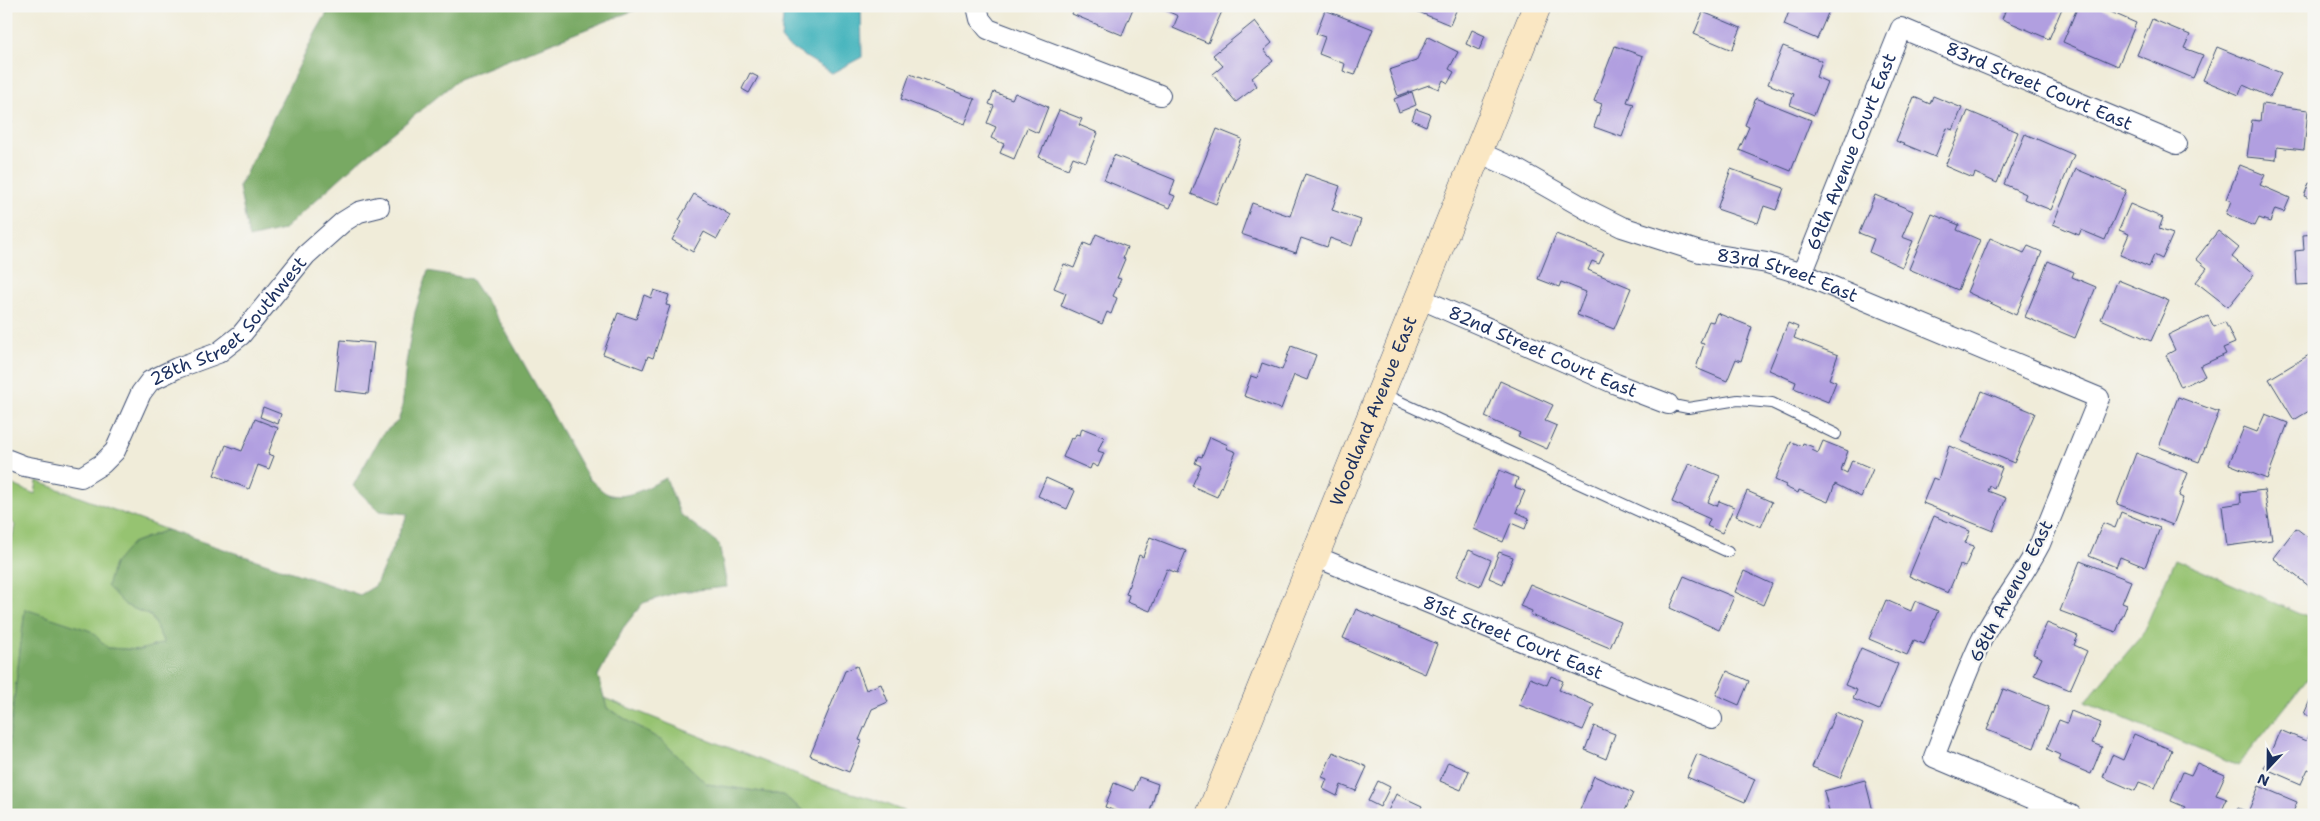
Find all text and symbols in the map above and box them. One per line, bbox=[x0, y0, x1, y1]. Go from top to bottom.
street label: 83rd Street Court East bbox=[1942, 36, 2136, 136]
street label: 69th Avenue Court East bbox=[1801, 49, 1902, 254]
street label: 83rd Street East bbox=[1715, 243, 1862, 308]
street label: 28th Street Southwest bbox=[146, 251, 312, 391]
street label: 82nd Street Court East bbox=[1445, 300, 1641, 403]
street label: Woodland Avenue East bbox=[1324, 312, 1423, 509]
street label: 68th Avenue East bbox=[1963, 516, 2059, 666]
street label: 81st Street Court East bbox=[1419, 590, 1607, 685]
north arrow bbox=[2242, 744, 2292, 794]
text: N bbox=[2255, 770, 2272, 790]

